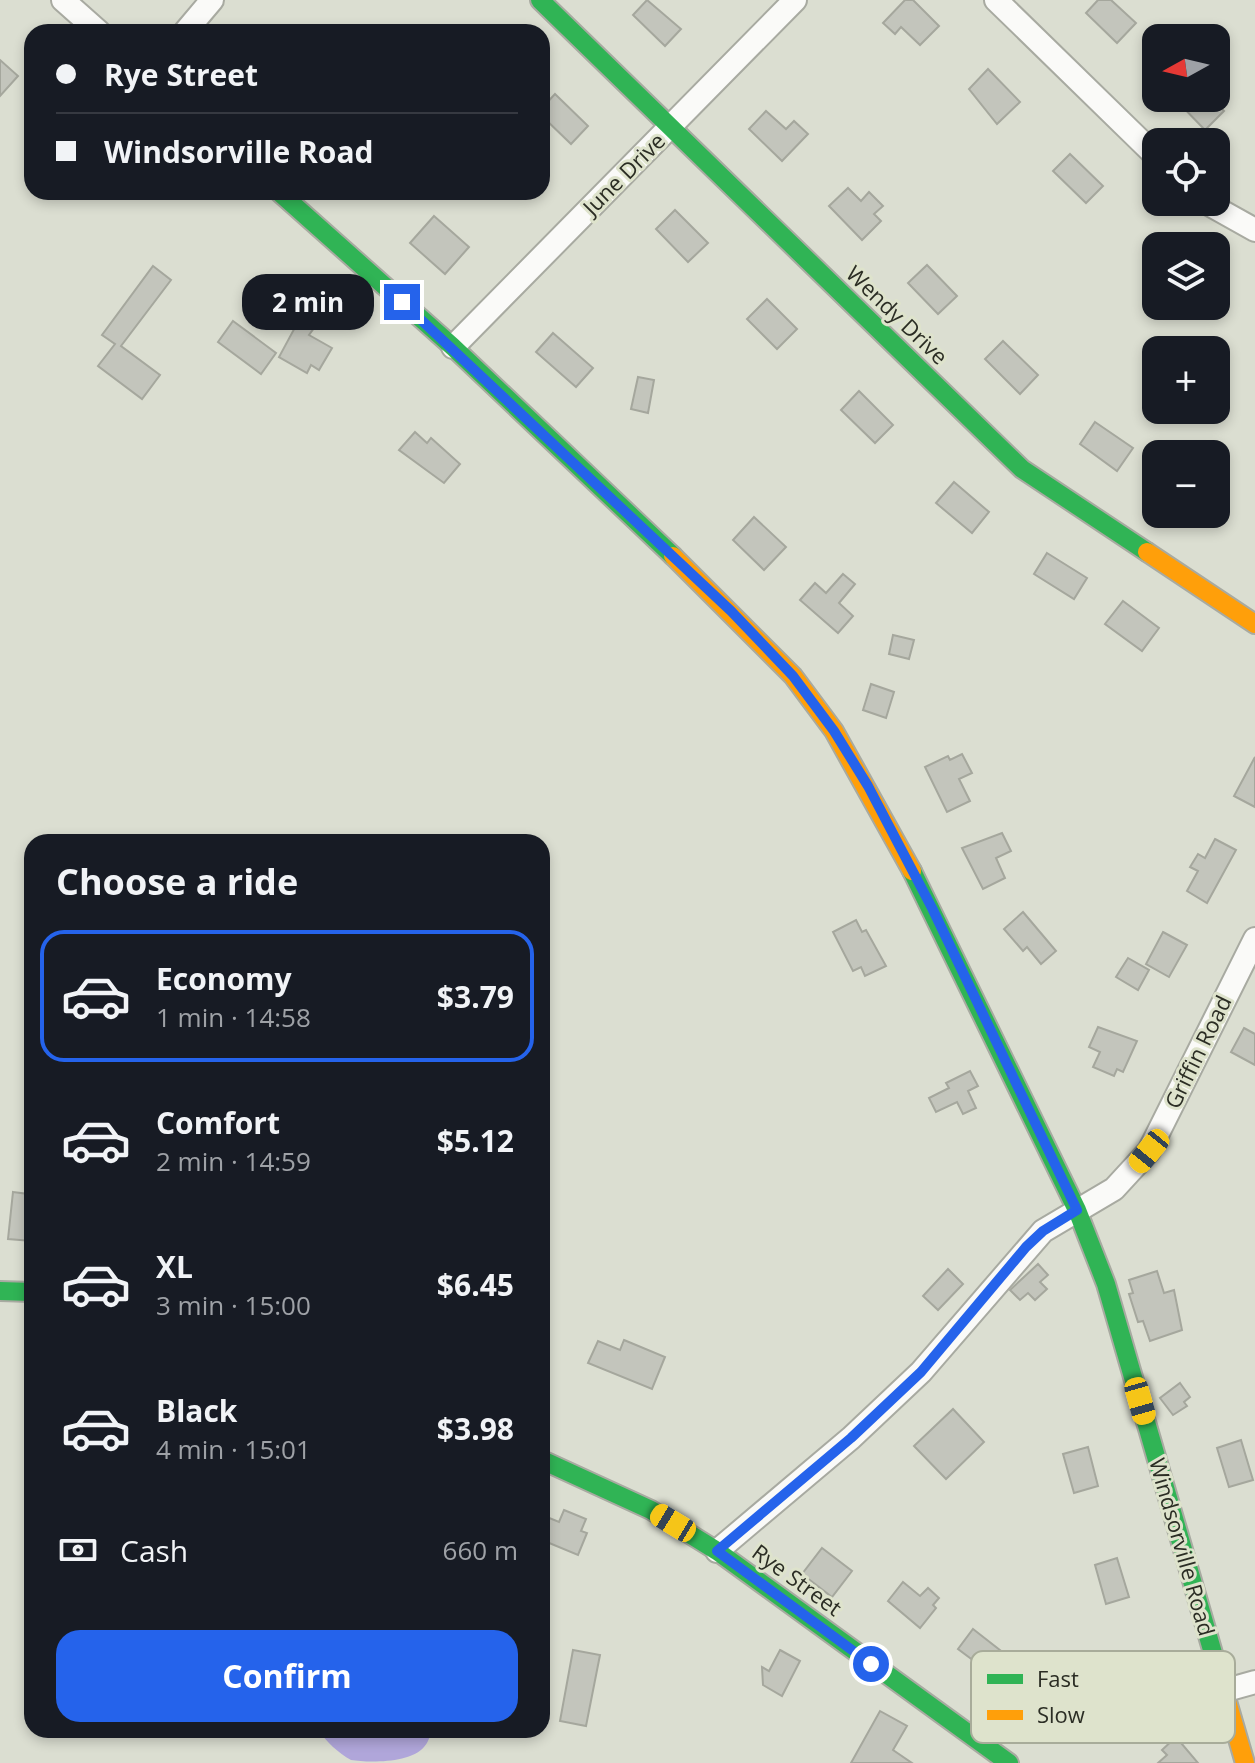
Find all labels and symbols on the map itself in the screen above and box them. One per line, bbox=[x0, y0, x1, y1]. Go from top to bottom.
north arrow bbox=[1142, 24, 1230, 112]
street label: June Drive bbox=[574, 126, 671, 222]
street label: Wendy Drive bbox=[840, 258, 955, 370]
callout: 2 min bbox=[242, 274, 374, 330]
route end bbox=[384, 284, 420, 320]
street label: Griffin Road bbox=[1157, 990, 1237, 1113]
car bbox=[1125, 1125, 1173, 1177]
car bbox=[1122, 1375, 1158, 1427]
street label: Windsorville Road bbox=[1143, 1454, 1223, 1639]
car bbox=[646, 1500, 700, 1546]
street label: Rye Street bbox=[747, 1536, 849, 1622]
route start bbox=[853, 1646, 889, 1682]
legend bbox=[971, 1651, 1235, 1743]
text: Fast bbox=[1037, 1663, 1079, 1693]
text: Slow bbox=[1037, 1699, 1085, 1729]

